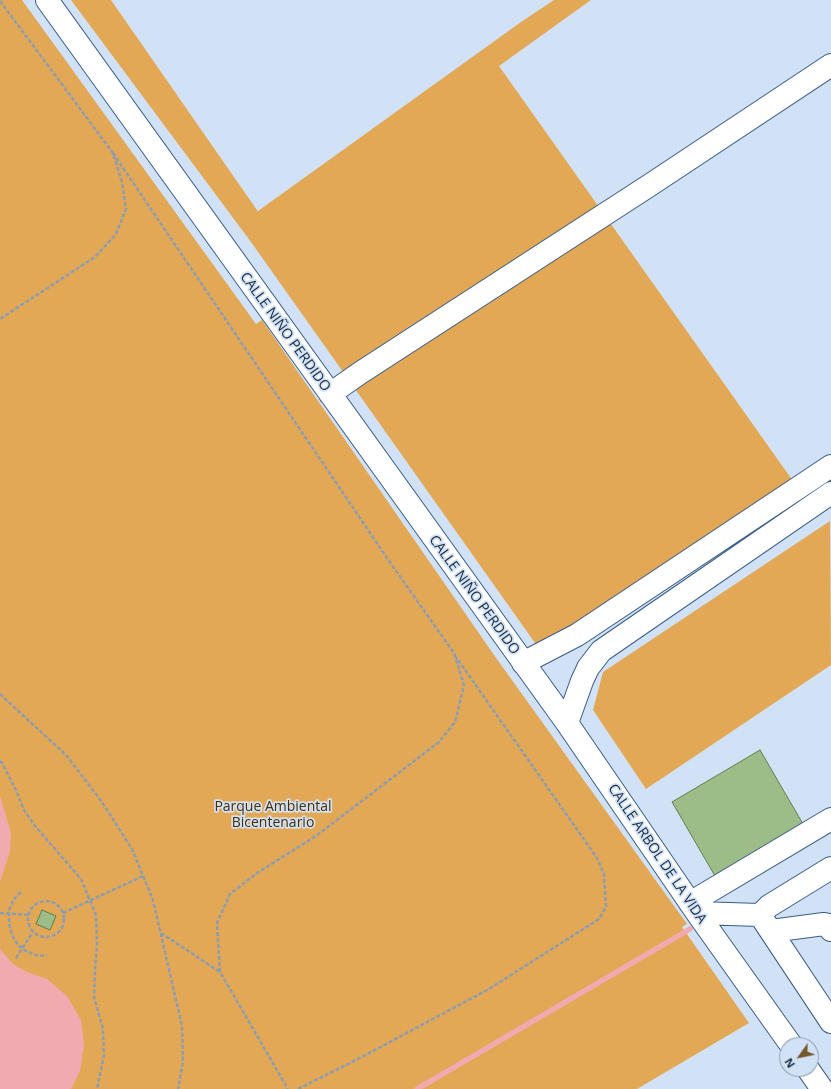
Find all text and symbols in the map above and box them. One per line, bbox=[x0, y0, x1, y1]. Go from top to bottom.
street label: CALLE NIÑO PERDIDO bbox=[236, 269, 334, 395]
street label: CALLE NIÑO PERDIDO bbox=[425, 532, 523, 658]
street label: CALLE ARBOL DE LA VIDA bbox=[604, 781, 710, 927]
park label: Parque Ambiental Bicentenario bbox=[214, 799, 332, 832]
north arrow bbox=[779, 1037, 819, 1077]
text: N bbox=[781, 1055, 798, 1071]

